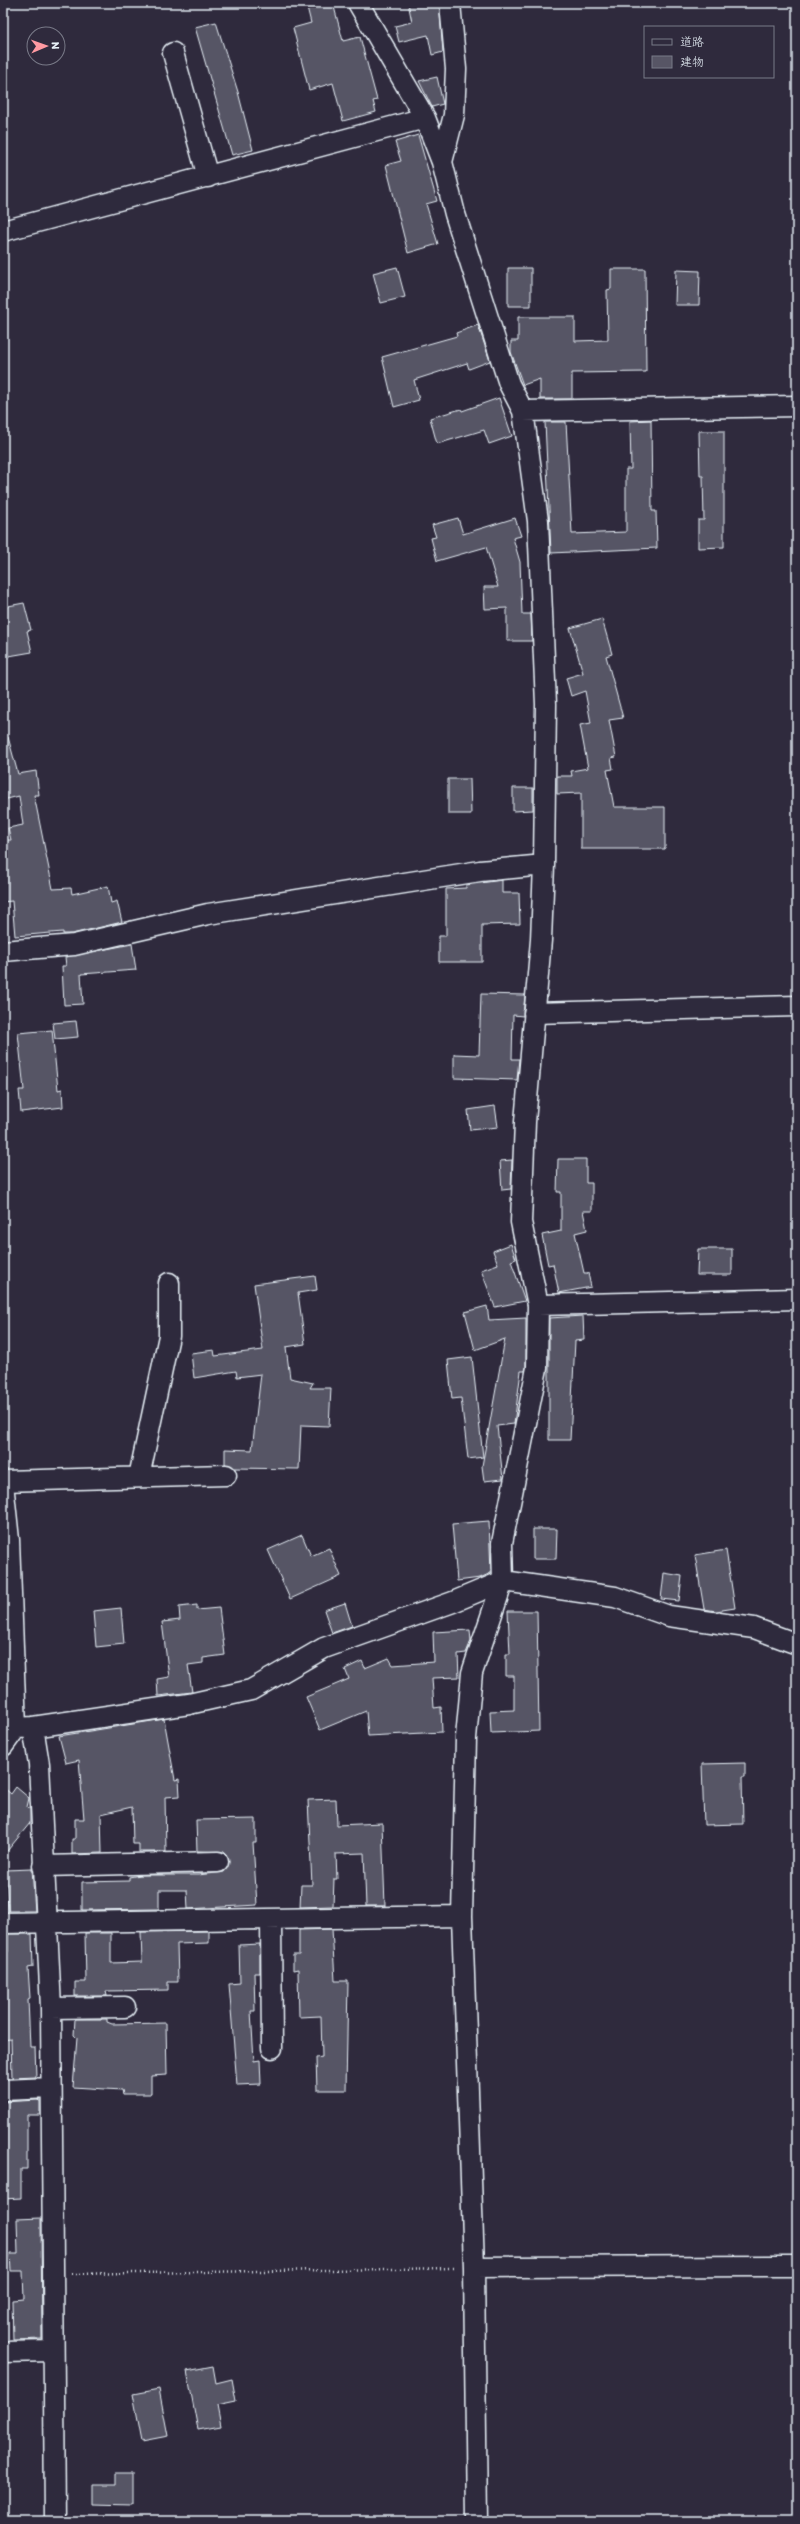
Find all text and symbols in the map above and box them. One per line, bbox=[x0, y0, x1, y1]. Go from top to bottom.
north arrow bbox=[26, 26, 66, 66]
legend bbox=[644, 26, 774, 78]
text: 道路 bbox=[680, 35, 704, 49]
text: N bbox=[49, 42, 62, 50]
text: 建物 bbox=[680, 55, 704, 69]

